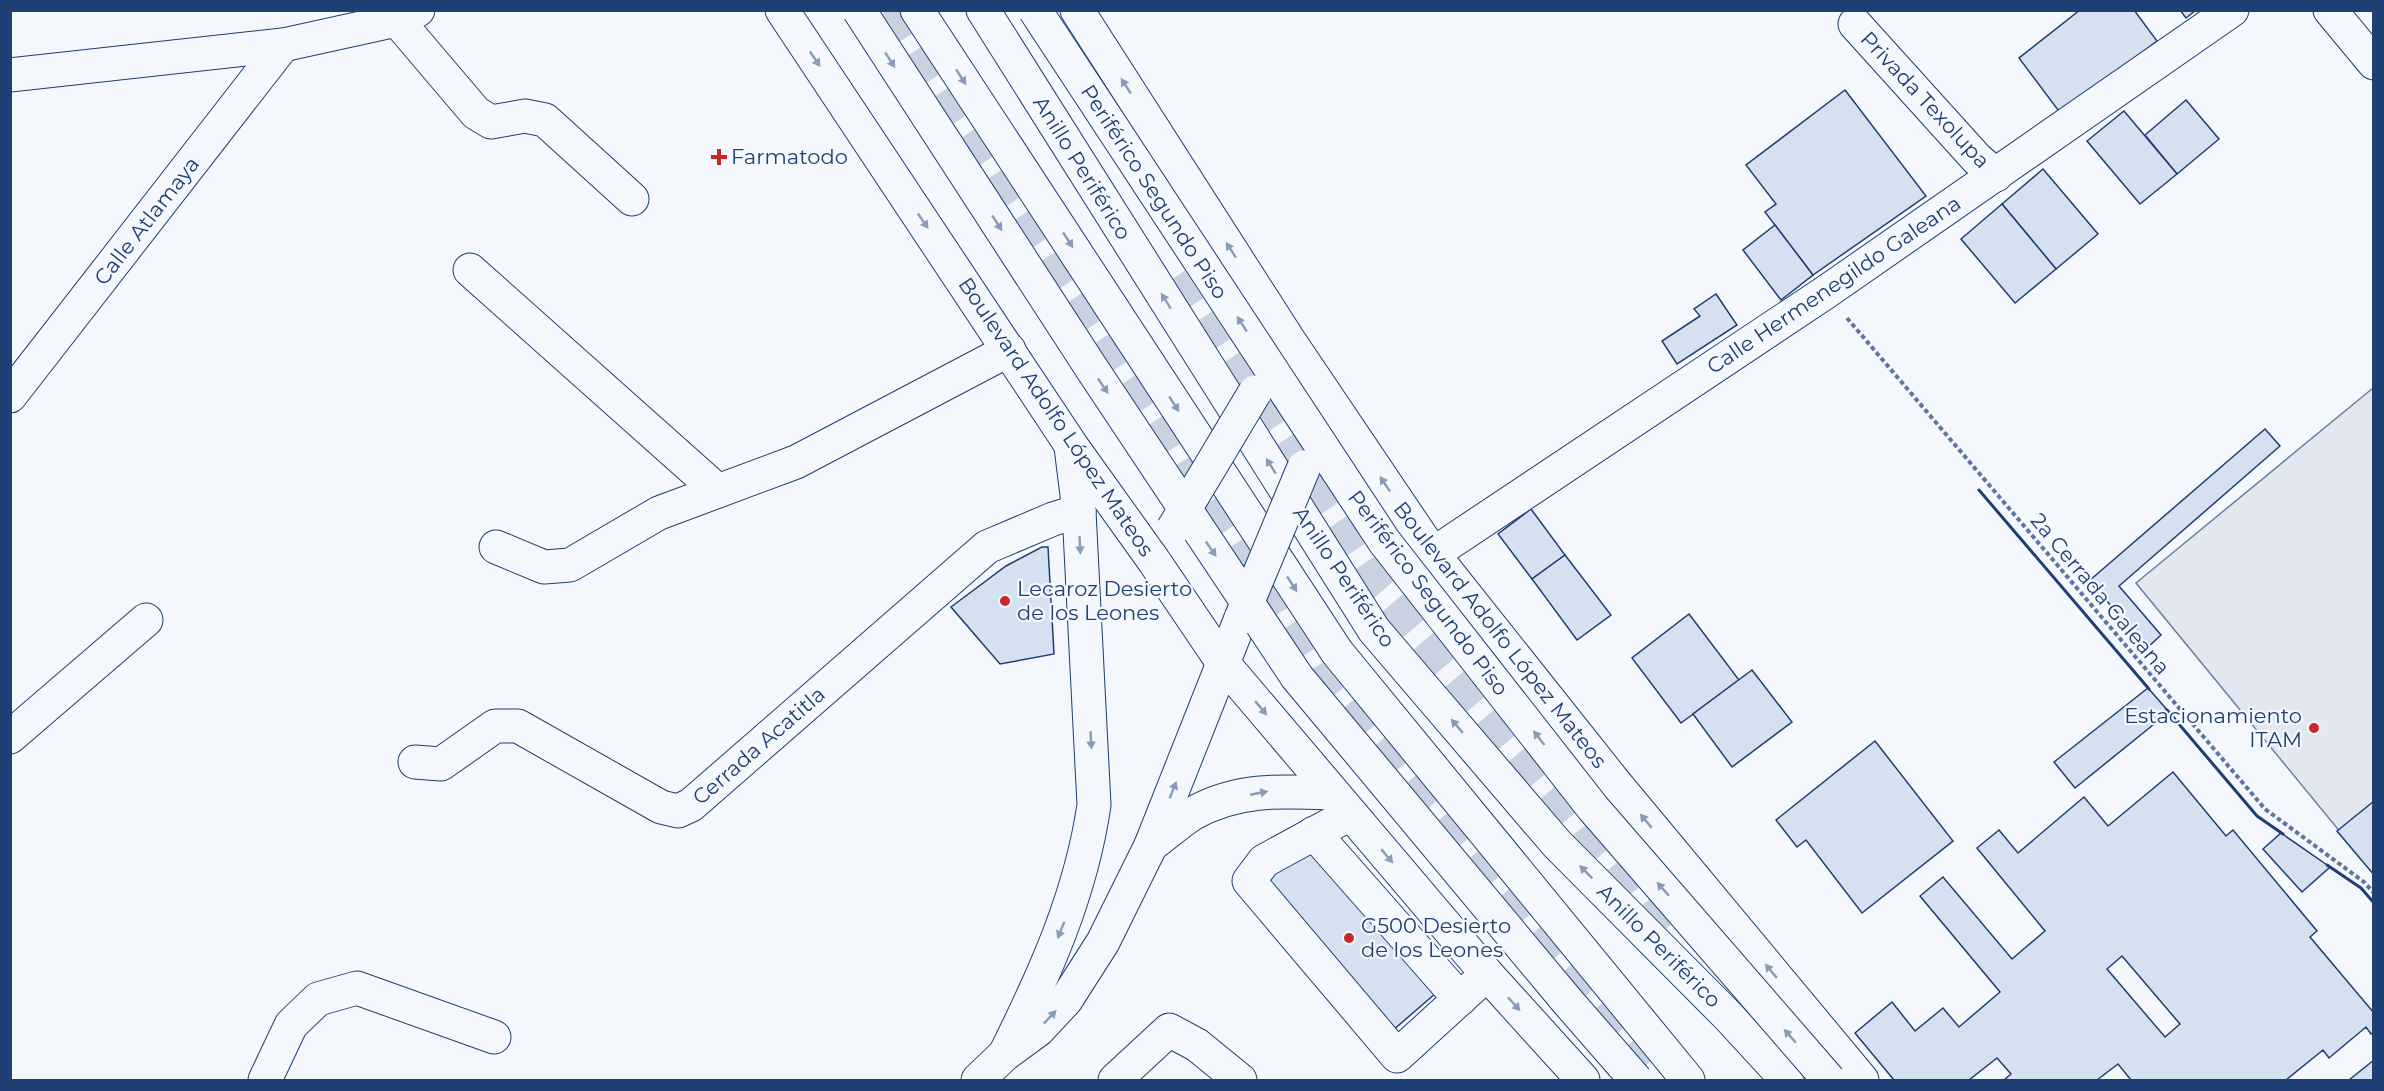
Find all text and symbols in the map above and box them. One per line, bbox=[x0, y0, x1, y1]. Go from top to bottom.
street label: Privada Texolupa bbox=[1856, 26, 1995, 173]
one-way arrow bbox=[809, 51, 820, 67]
one-way arrow bbox=[885, 51, 896, 68]
one-way arrow bbox=[955, 69, 966, 85]
one-way arrow bbox=[1120, 78, 1131, 94]
street label: Periférico Segundo Piso bbox=[1076, 80, 1233, 304]
street label: Anillo Periférico bbox=[1028, 91, 1137, 244]
place label: Farmatodo bbox=[731, 144, 848, 169]
marker: Farmatodo bbox=[712, 150, 726, 164]
street label: Calle Atlamaya bbox=[89, 152, 204, 290]
street label: Calle Hermenegildo Galeana bbox=[1702, 190, 1965, 379]
one-way arrow bbox=[917, 213, 929, 229]
one-way arrow bbox=[991, 215, 1002, 231]
one-way arrow bbox=[1062, 232, 1073, 248]
one-way arrow bbox=[1225, 242, 1236, 258]
street label: Boulevard Adolfo López Mateos bbox=[953, 272, 1159, 561]
one-way arrow bbox=[1161, 293, 1172, 309]
one-way arrow bbox=[1236, 316, 1247, 333]
one-way arrow bbox=[1098, 378, 1109, 395]
one-way arrow bbox=[1169, 395, 1180, 412]
one-way arrow bbox=[1265, 458, 1276, 474]
one-way arrow bbox=[1380, 476, 1391, 492]
street label: Periférico Segundo Piso bbox=[1343, 485, 1514, 700]
street label: Boulevard Adolfo López Mateos bbox=[1389, 497, 1612, 773]
street label: Anillo Periférico bbox=[1288, 501, 1401, 652]
street label: 2a Cerrada Galeana bbox=[2026, 508, 2175, 679]
one-way arrow bbox=[1076, 536, 1085, 555]
one-way arrow bbox=[1205, 540, 1217, 556]
place label: Lecaroz Desierto de los Leones bbox=[1017, 576, 1192, 625]
one-way arrow bbox=[1287, 576, 1298, 593]
marker: Lecaroz Desierto de los Leones bbox=[998, 594, 1012, 608]
street label: Cerrada Acatitla bbox=[687, 681, 830, 810]
one-way arrow bbox=[1254, 700, 1266, 715]
place label: Estacionamiento ITAM bbox=[2124, 703, 2302, 752]
one-way arrow bbox=[1451, 719, 1464, 734]
marker: Estacionamiento ITAM bbox=[2307, 721, 2321, 735]
one-way arrow bbox=[1086, 730, 1096, 749]
one-way arrow bbox=[1533, 731, 1545, 746]
one-way arrow bbox=[1168, 781, 1178, 799]
one-way arrow bbox=[1249, 788, 1268, 797]
one-way arrow bbox=[1640, 814, 1653, 829]
one-way arrow bbox=[1380, 848, 1393, 864]
one-way arrow bbox=[1579, 866, 1593, 880]
street label: Anillo Periférico bbox=[1592, 879, 1726, 1013]
one-way arrow bbox=[1657, 882, 1670, 897]
place label: G500 Desierto de los Leones bbox=[1361, 913, 1511, 962]
one-way arrow bbox=[1056, 921, 1065, 939]
marker: G500 Desierto de los Leones bbox=[1342, 931, 1356, 945]
one-way arrow bbox=[1764, 963, 1777, 979]
one-way arrow bbox=[1507, 996, 1520, 1011]
one-way arrow bbox=[1043, 1010, 1056, 1025]
one-way arrow bbox=[1784, 1028, 1797, 1044]

